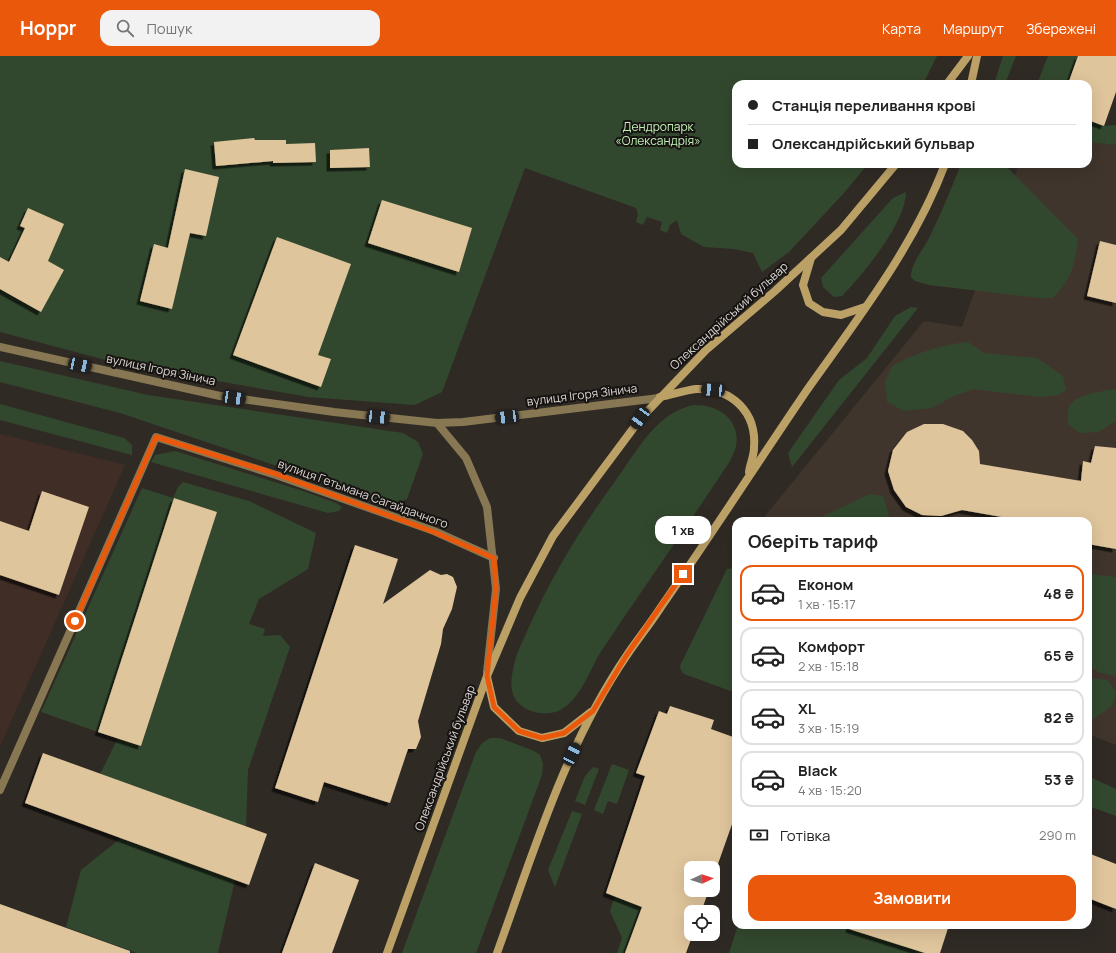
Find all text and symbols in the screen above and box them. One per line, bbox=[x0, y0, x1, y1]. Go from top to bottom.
search box bbox=[100, 10, 380, 46]
text: Hoppr bbox=[20, 15, 76, 41]
icon: search bbox=[114, 17, 136, 39]
text: Пошук bbox=[146, 18, 192, 39]
text: Карта bbox=[882, 19, 921, 38]
text: Маршрут bbox=[943, 19, 1004, 38]
text: Збережені bbox=[1026, 19, 1096, 38]
text: Станція переливання крові bbox=[772, 95, 976, 116]
park label: Дендропарк «Олександрія» bbox=[615, 118, 701, 149]
text: Олександрійський бульвар bbox=[772, 133, 975, 154]
street label: Олександрійський бульвар bbox=[666, 258, 792, 373]
street label: вулиця Ігоря Зінича bbox=[105, 350, 217, 389]
car bbox=[67, 357, 93, 373]
street label: вулиця Ігоря Зінича bbox=[526, 379, 638, 410]
car bbox=[701, 383, 725, 397]
car bbox=[221, 390, 247, 406]
car bbox=[628, 405, 652, 431]
car bbox=[365, 410, 391, 424]
car bbox=[494, 410, 520, 424]
street label: вулиця Гетьмана Сагайдачного bbox=[276, 455, 451, 532]
callout: 1 хв bbox=[655, 516, 711, 544]
text: 1 хв bbox=[672, 521, 694, 539]
text: Оберіть тариф bbox=[748, 529, 878, 553]
route end bbox=[674, 565, 692, 583]
text: Економ bbox=[798, 574, 853, 595]
icon: car bbox=[750, 575, 786, 611]
text: 48 ₴ bbox=[1043, 583, 1074, 604]
text: 1 хв · 15:17 bbox=[798, 595, 856, 613]
route start bbox=[66, 612, 84, 630]
text: Комфорт bbox=[798, 636, 865, 657]
icon: car bbox=[750, 637, 786, 673]
text: 65 ₴ bbox=[1043, 645, 1074, 666]
text: 2 хв · 15:18 bbox=[798, 657, 859, 675]
street label: Олександрійський бульвар bbox=[410, 683, 479, 833]
text: XL bbox=[798, 698, 816, 719]
icon: car bbox=[750, 699, 786, 735]
text: 82 ₴ bbox=[1043, 707, 1074, 728]
text: 3 хв · 15:19 bbox=[798, 719, 859, 737]
car bbox=[561, 741, 583, 767]
text: Black bbox=[798, 760, 837, 781]
icon: car bbox=[750, 761, 786, 797]
text: 53 ₴ bbox=[1044, 769, 1074, 790]
text: 4 хв · 15:20 bbox=[798, 781, 862, 799]
icon: cash bbox=[748, 824, 770, 846]
text: Готівка bbox=[780, 825, 830, 846]
text: 290 m bbox=[1039, 826, 1076, 844]
north arrow bbox=[684, 861, 720, 897]
map controls bbox=[684, 861, 720, 941]
button: Замовити bbox=[748, 875, 1076, 921]
button: locate bbox=[684, 905, 720, 941]

